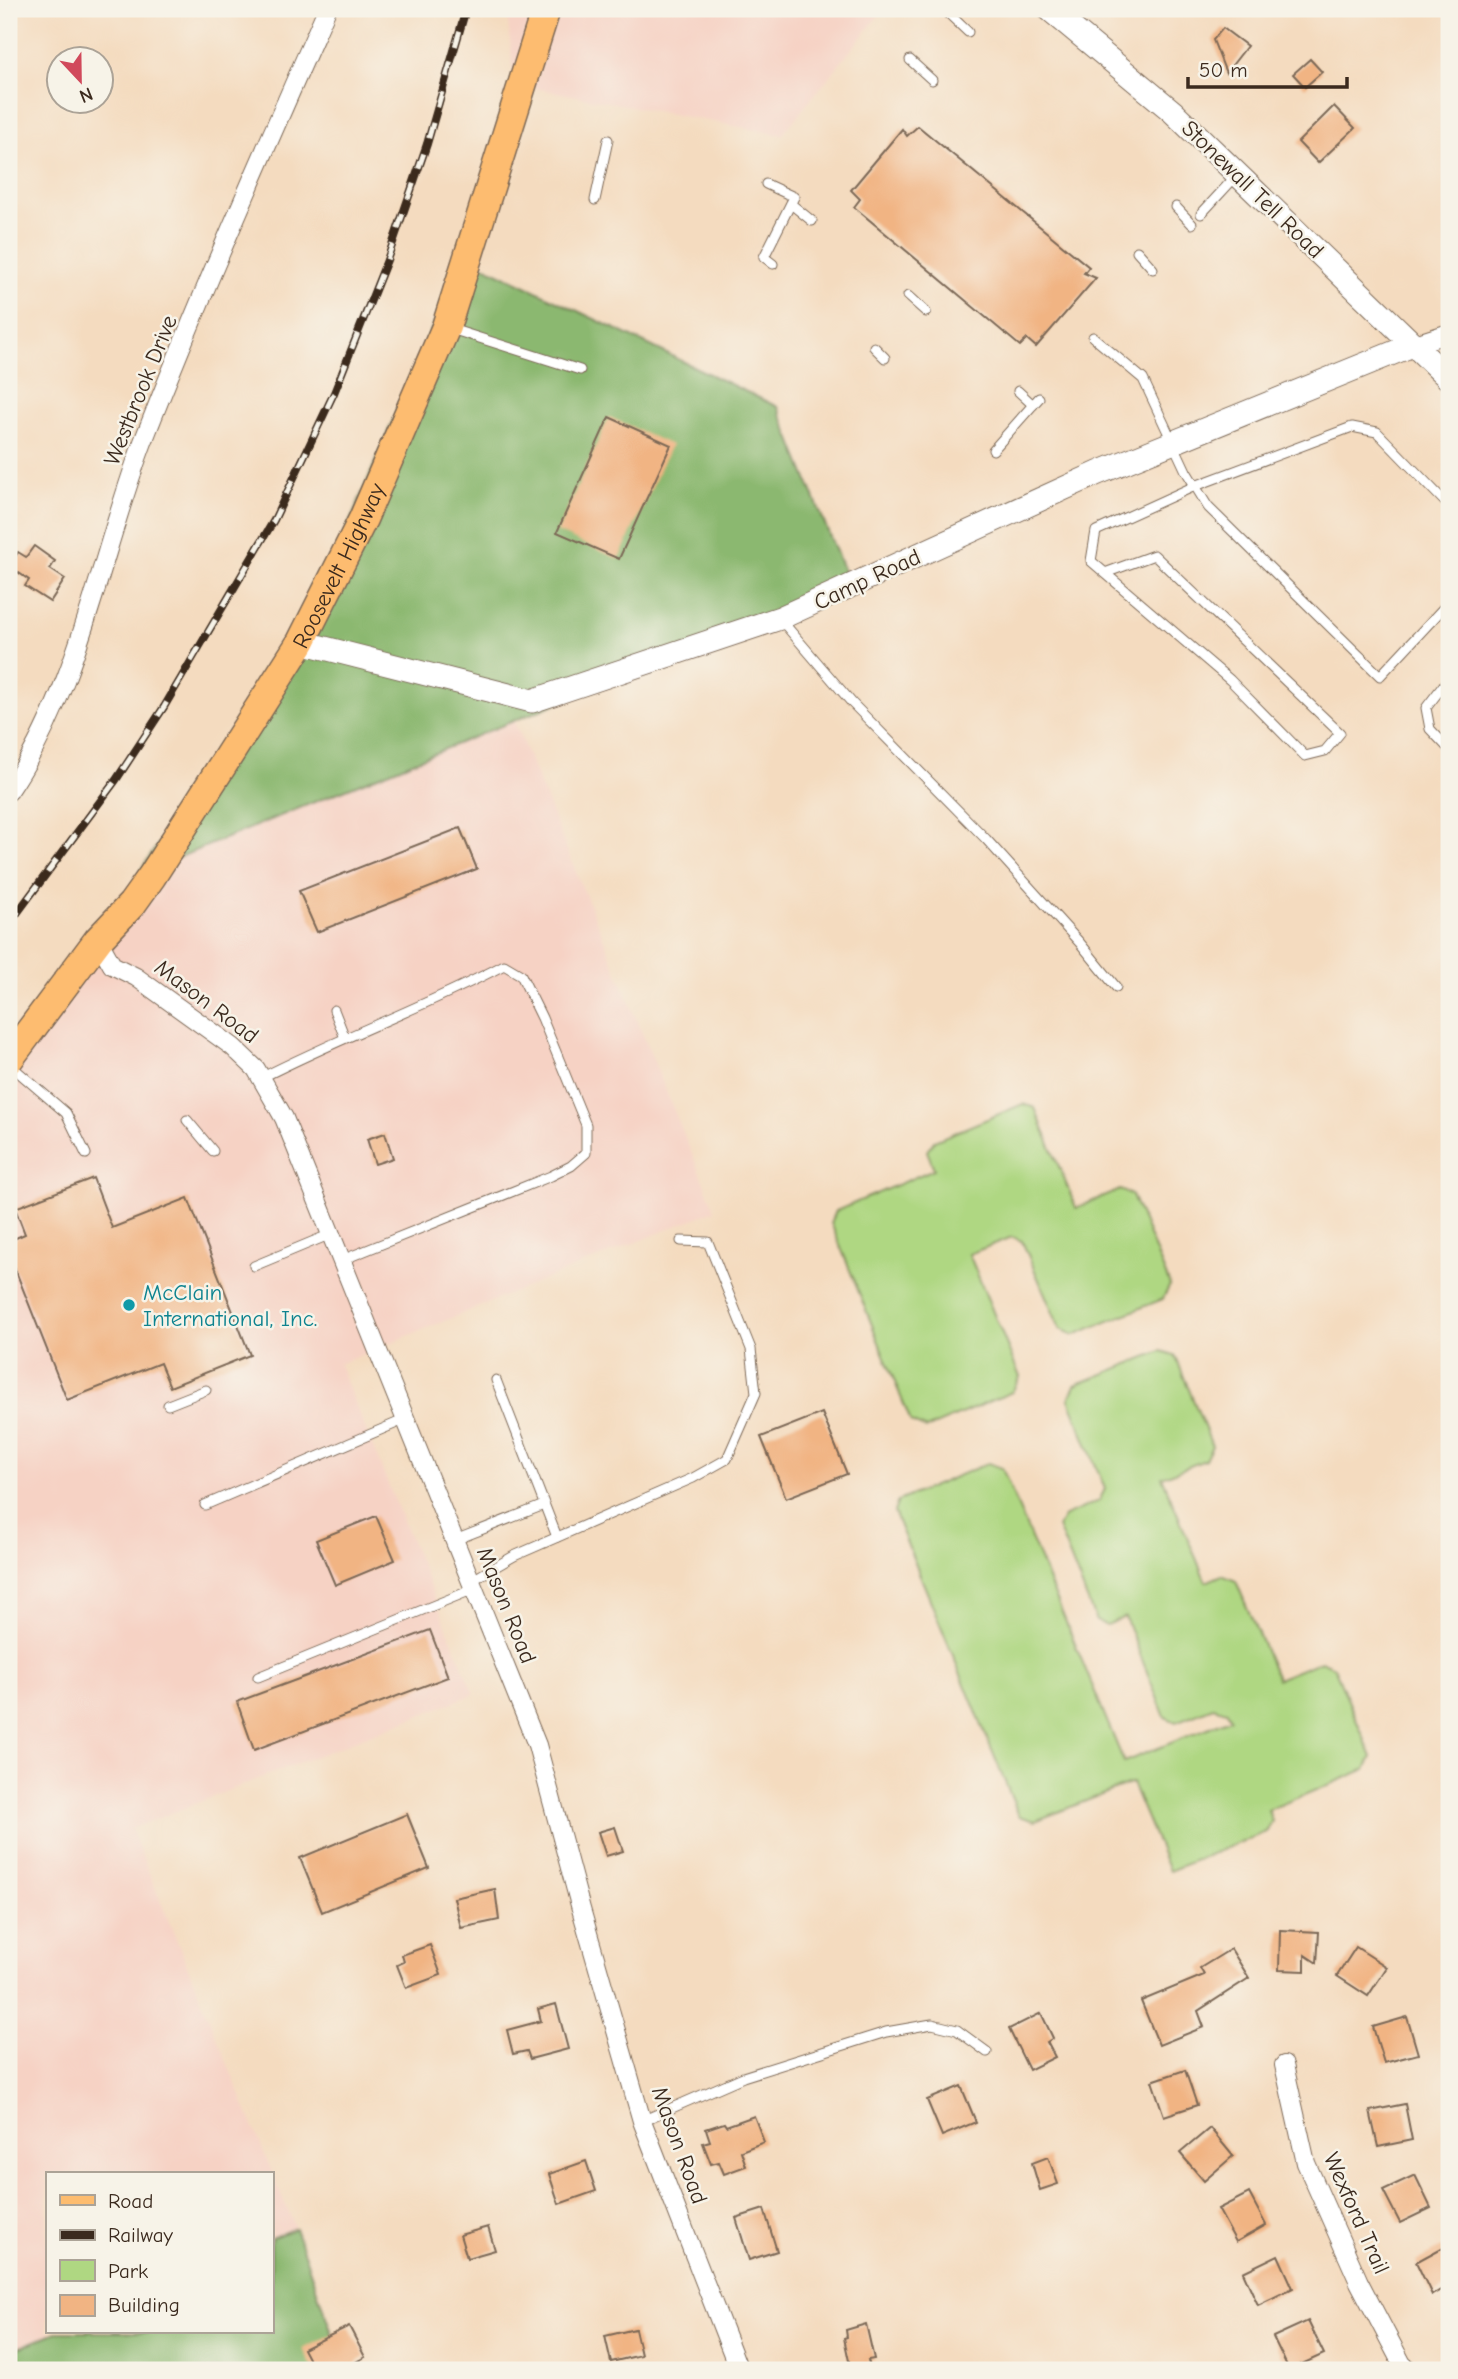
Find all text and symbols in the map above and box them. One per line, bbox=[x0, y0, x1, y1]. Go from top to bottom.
north arrow bbox=[46, 46, 116, 116]
scale bar bbox=[1188, 46, 1348, 90]
text: 50 m bbox=[1199, 58, 1248, 82]
text: N bbox=[76, 82, 96, 107]
street label: Stonewall Tell Road bbox=[1176, 115, 1329, 264]
street label: Westbrook Drive bbox=[98, 311, 183, 469]
street label: Roosevelt Highway bbox=[287, 479, 391, 653]
street label: Camp Road bbox=[810, 543, 925, 616]
street label: Mason Road bbox=[150, 954, 264, 1049]
place label: McClain International, Inc. bbox=[143, 1279, 317, 1332]
marker: McClain International, Inc. bbox=[121, 1297, 137, 1313]
street label: Mason Road bbox=[471, 1543, 542, 1667]
street label: Mason Road bbox=[646, 2083, 713, 2208]
street label: Wexford Trail bbox=[1318, 2148, 1395, 2278]
legend bbox=[46, 2172, 273, 2334]
text: Road bbox=[108, 2189, 153, 2213]
text: Railway bbox=[108, 2223, 173, 2247]
text: Park bbox=[108, 2259, 148, 2283]
text: Building bbox=[108, 2293, 180, 2317]

